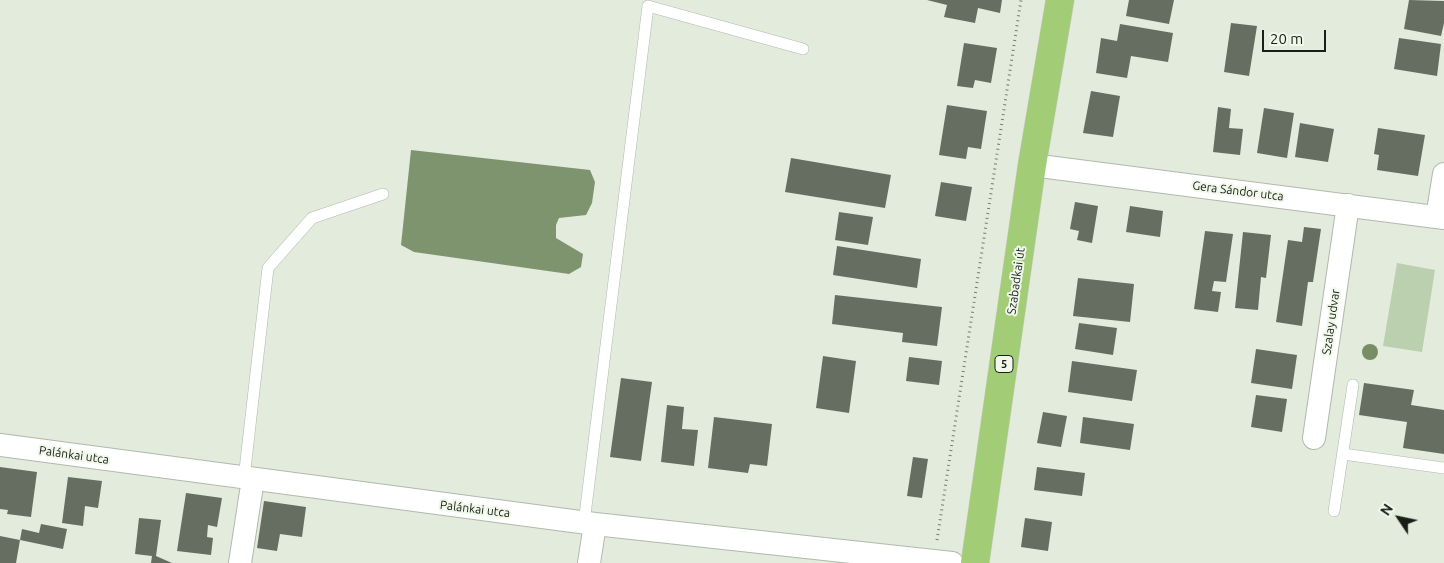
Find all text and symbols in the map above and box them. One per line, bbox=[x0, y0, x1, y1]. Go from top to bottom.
scale bar bbox=[1264, 20, 1328, 52]
text: 20 m bbox=[1270, 30, 1303, 47]
street label: Gera Sándor utca bbox=[1191, 178, 1285, 204]
street label: Szabadkai út bbox=[1004, 247, 1028, 315]
street label: Szalay udvar bbox=[1319, 288, 1343, 356]
road number: 5 bbox=[995, 356, 1013, 372]
street label: Palánkai utca bbox=[38, 443, 110, 467]
north arrow bbox=[1374, 493, 1424, 543]
street label: Palánkai utca bbox=[439, 498, 511, 520]
text: N bbox=[1377, 501, 1396, 518]

